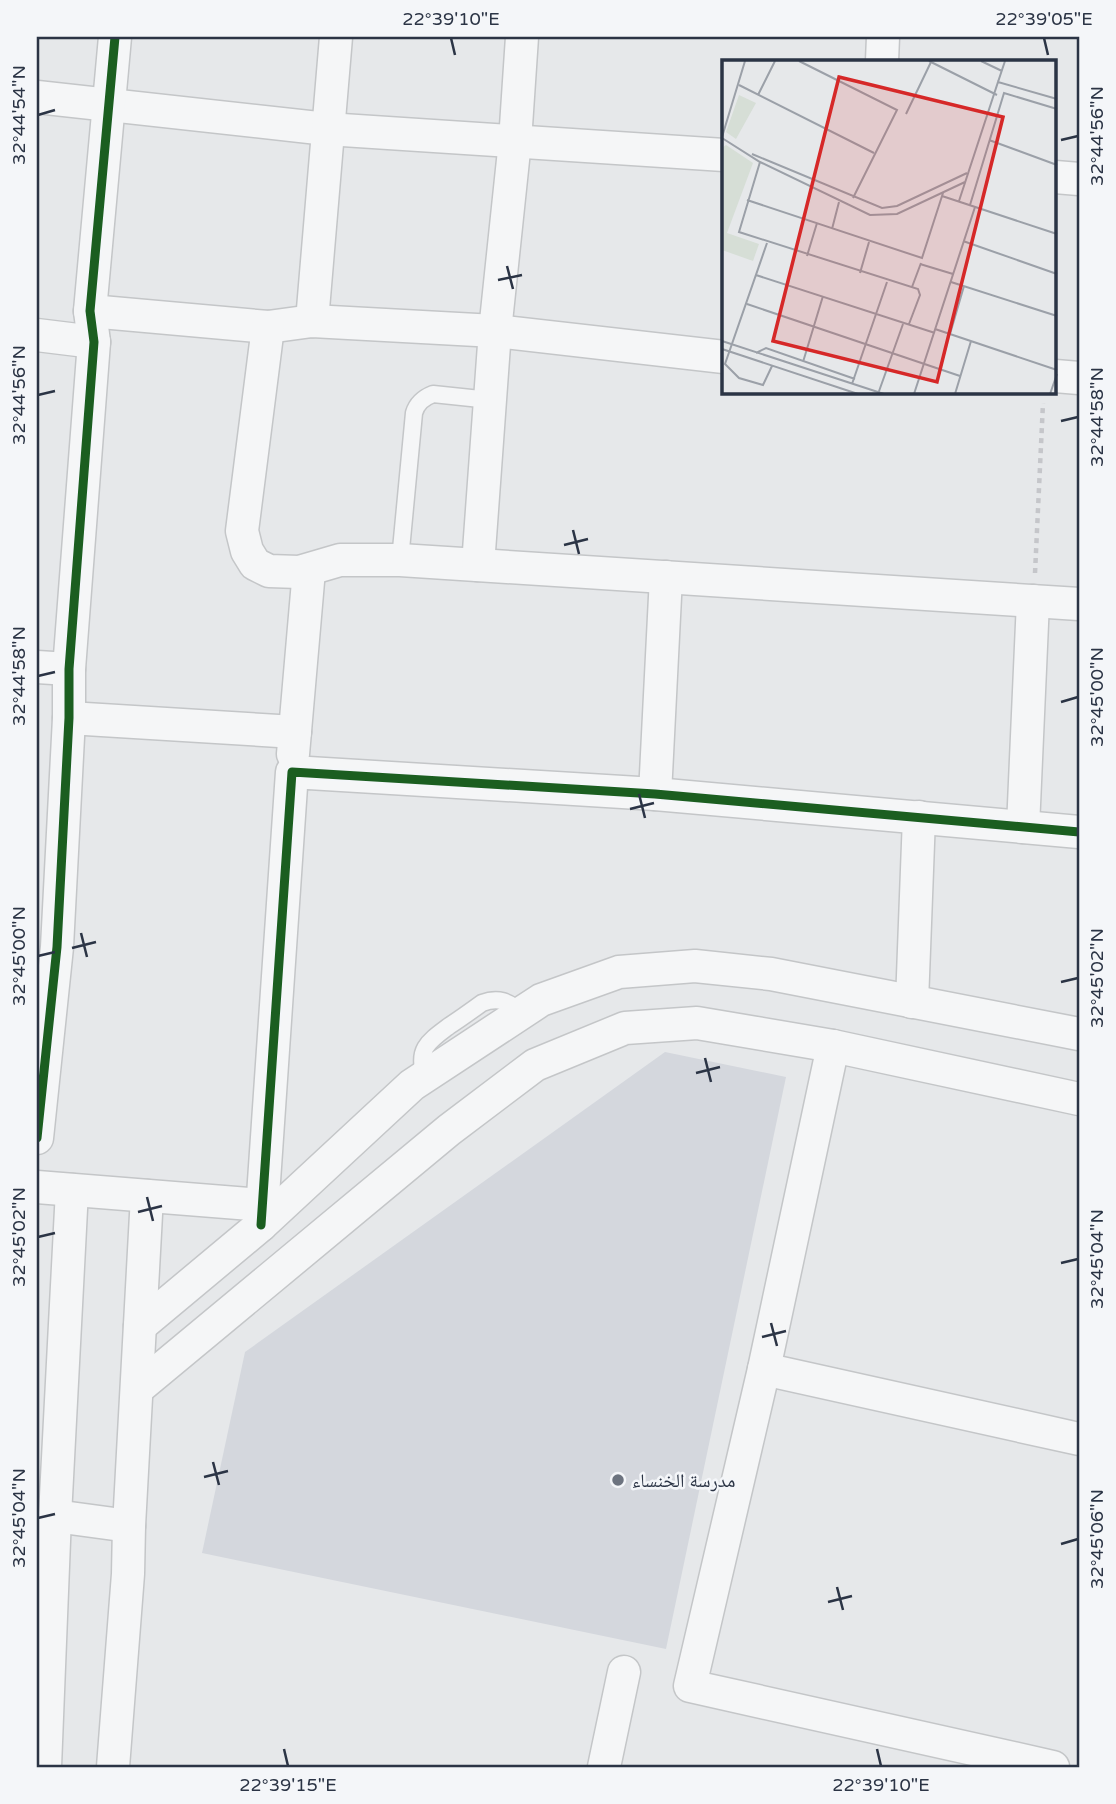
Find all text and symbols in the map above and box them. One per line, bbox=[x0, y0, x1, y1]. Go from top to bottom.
text: 22°39'10"E bbox=[402, 8, 500, 30]
text: 22°39'05"E bbox=[995, 8, 1093, 30]
inset map bbox=[722, 60, 1056, 394]
text: 32°44'54"N bbox=[8, 65, 30, 165]
text: 32°44'56"N bbox=[1086, 86, 1108, 186]
text: 32°44'56"N bbox=[8, 345, 30, 445]
text: 32°44'58"N bbox=[1086, 367, 1108, 467]
text: 32°44'58"N bbox=[8, 626, 30, 726]
text: 32°45'00"N bbox=[1086, 647, 1108, 747]
text: 32°45'00"N bbox=[8, 906, 30, 1006]
text: 32°45'02"N bbox=[1086, 928, 1108, 1028]
text: 32°45'02"N bbox=[8, 1187, 30, 1287]
text: 32°45'04"N bbox=[1086, 1209, 1108, 1309]
text: 32°45'04"N bbox=[8, 1468, 30, 1568]
place label: مدرسة الخنساء bbox=[632, 1470, 736, 1492]
marker: مدرسة الخنساء bbox=[610, 1472, 626, 1488]
text: 32°45'06"N bbox=[1086, 1489, 1108, 1589]
text: 22°39'15"E bbox=[239, 1774, 337, 1796]
text: 22°39'10"E bbox=[832, 1774, 930, 1796]

